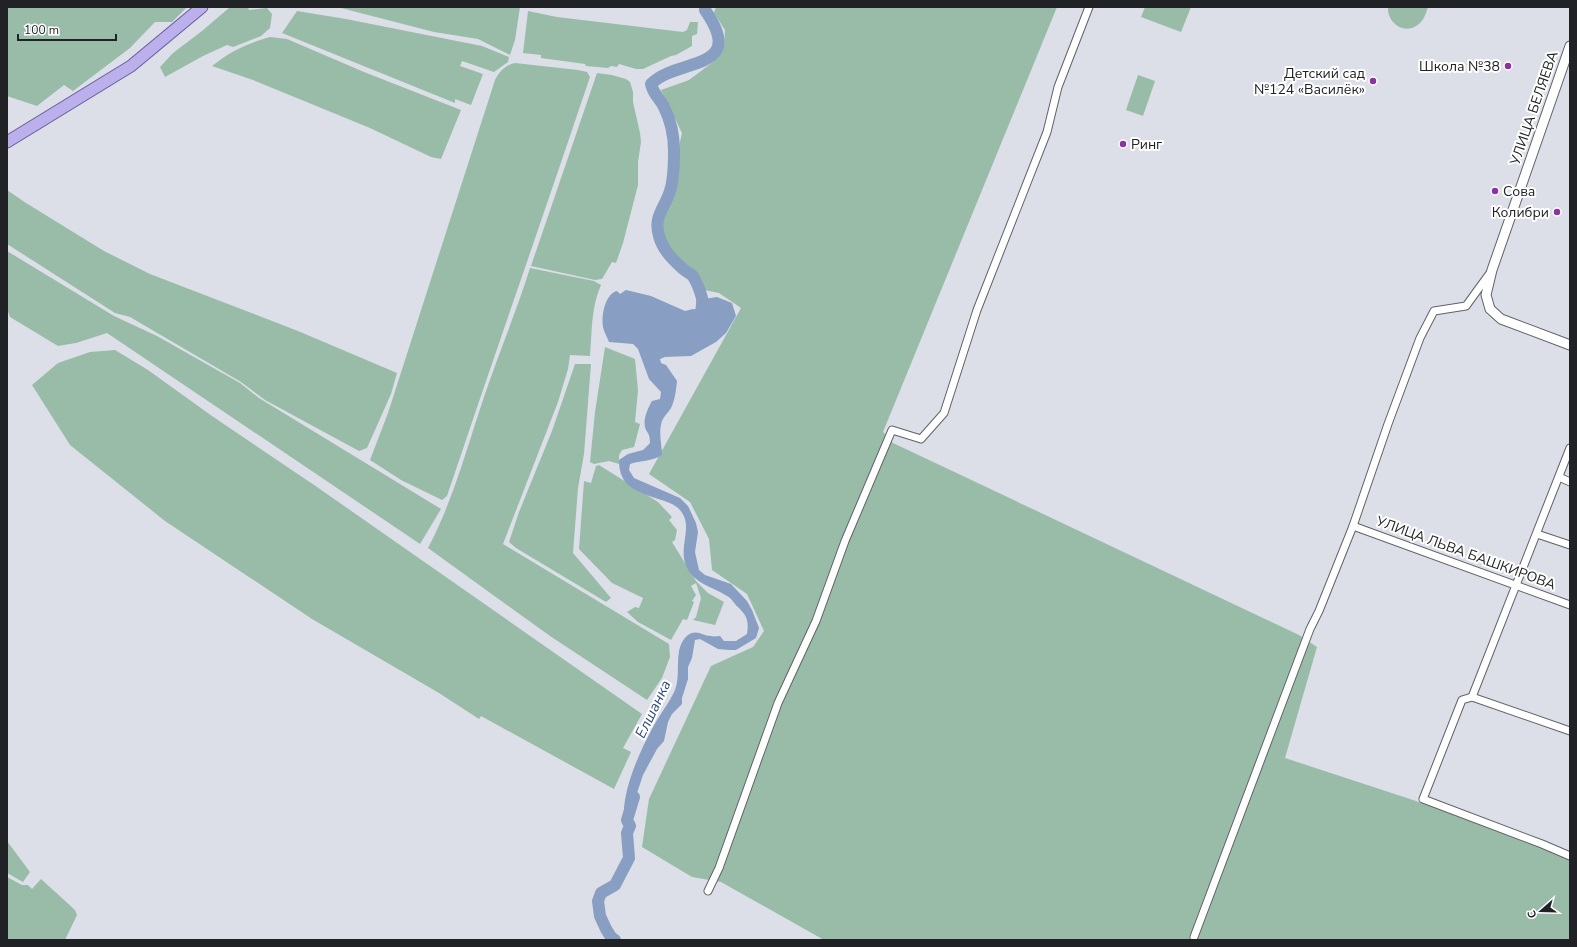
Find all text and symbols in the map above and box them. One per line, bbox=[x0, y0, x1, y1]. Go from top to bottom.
scale bar bbox=[18, 16, 116, 42]
text: 100 m bbox=[24, 22, 59, 38]
street label: УЛИЦА БЕЛЯЕВА bbox=[1505, 48, 1562, 169]
place label: Школа №38 bbox=[1419, 57, 1500, 76]
marker: Школа №38 bbox=[1503, 61, 1513, 71]
place label: Детский сад №124 «Василёк» bbox=[1254, 64, 1365, 99]
marker: Детский сад №124 «Василёк» bbox=[1368, 76, 1378, 86]
place label: Ринг bbox=[1131, 135, 1162, 154]
marker: Ринг bbox=[1118, 139, 1128, 149]
place label: Сова bbox=[1503, 182, 1535, 201]
marker: Сова bbox=[1490, 186, 1500, 196]
place label: Колибри bbox=[1492, 203, 1549, 222]
marker: Колибри bbox=[1552, 207, 1562, 217]
street label: УЛИЦА ЛЬВА БАШКИРОВА bbox=[1373, 511, 1558, 594]
water label: Елшанка bbox=[630, 677, 676, 741]
north arrow bbox=[1521, 891, 1561, 931]
text: С bbox=[1524, 908, 1540, 920]

